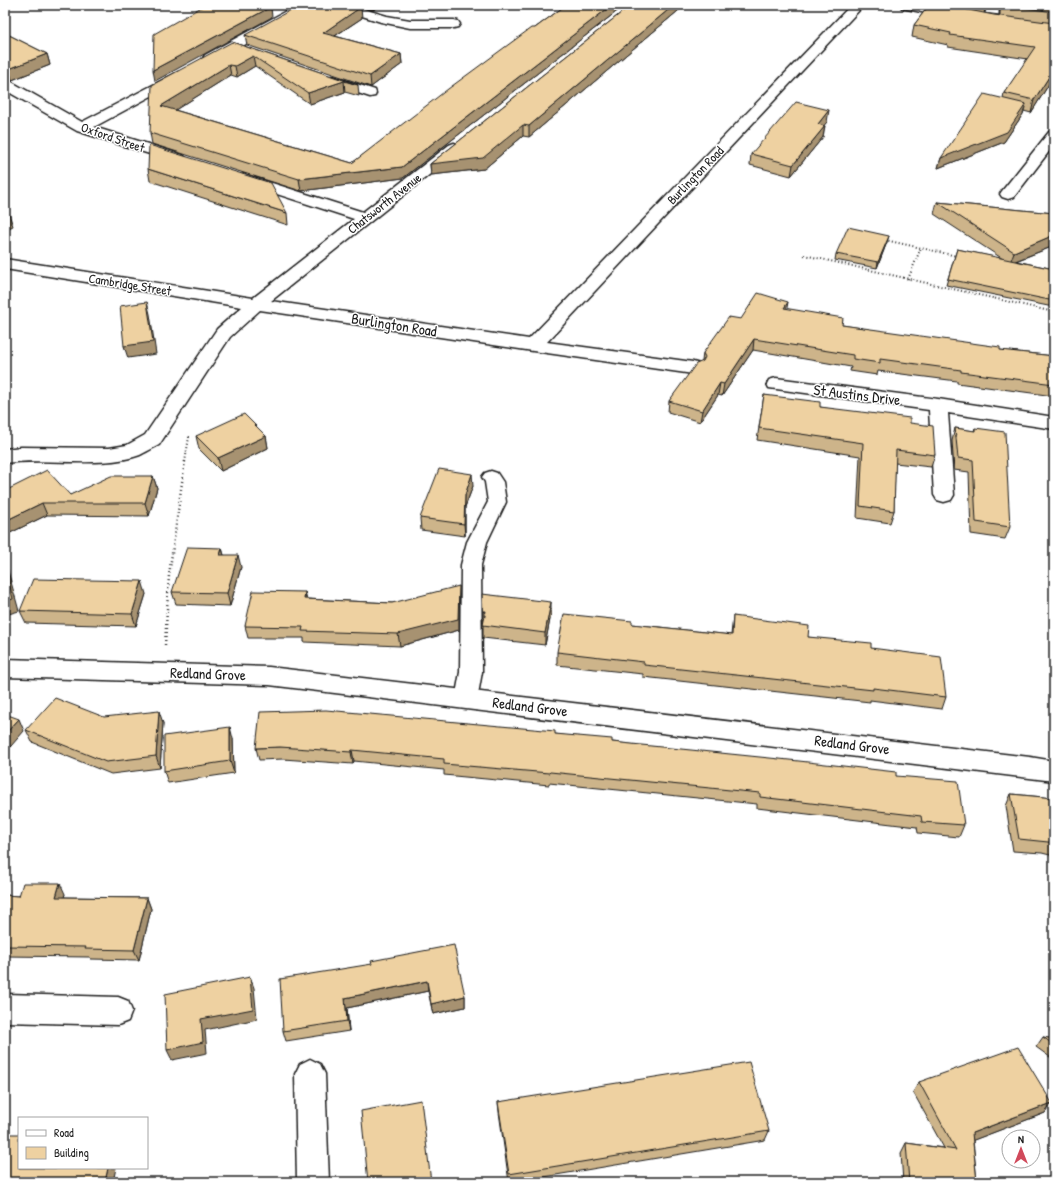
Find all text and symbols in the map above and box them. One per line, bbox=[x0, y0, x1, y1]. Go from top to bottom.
street label: Oxford Street bbox=[79, 118, 148, 156]
street label: Burlington Road bbox=[663, 142, 727, 208]
street label: Chatsworth Avenue bbox=[343, 168, 425, 238]
street label: Cambridge Street bbox=[87, 269, 173, 300]
street label: Burlington Road bbox=[350, 307, 438, 342]
street label: St Austins Drive bbox=[812, 379, 902, 410]
street label: Redland Grove bbox=[170, 662, 246, 685]
street label: Redland Grove bbox=[491, 691, 569, 722]
street label: Redland Grove bbox=[813, 729, 891, 760]
legend bbox=[18, 1117, 148, 1169]
text: Road bbox=[54, 1124, 74, 1141]
north arrow bbox=[1001, 1129, 1041, 1169]
text: N bbox=[1018, 1132, 1024, 1146]
text: Building bbox=[54, 1144, 89, 1161]

